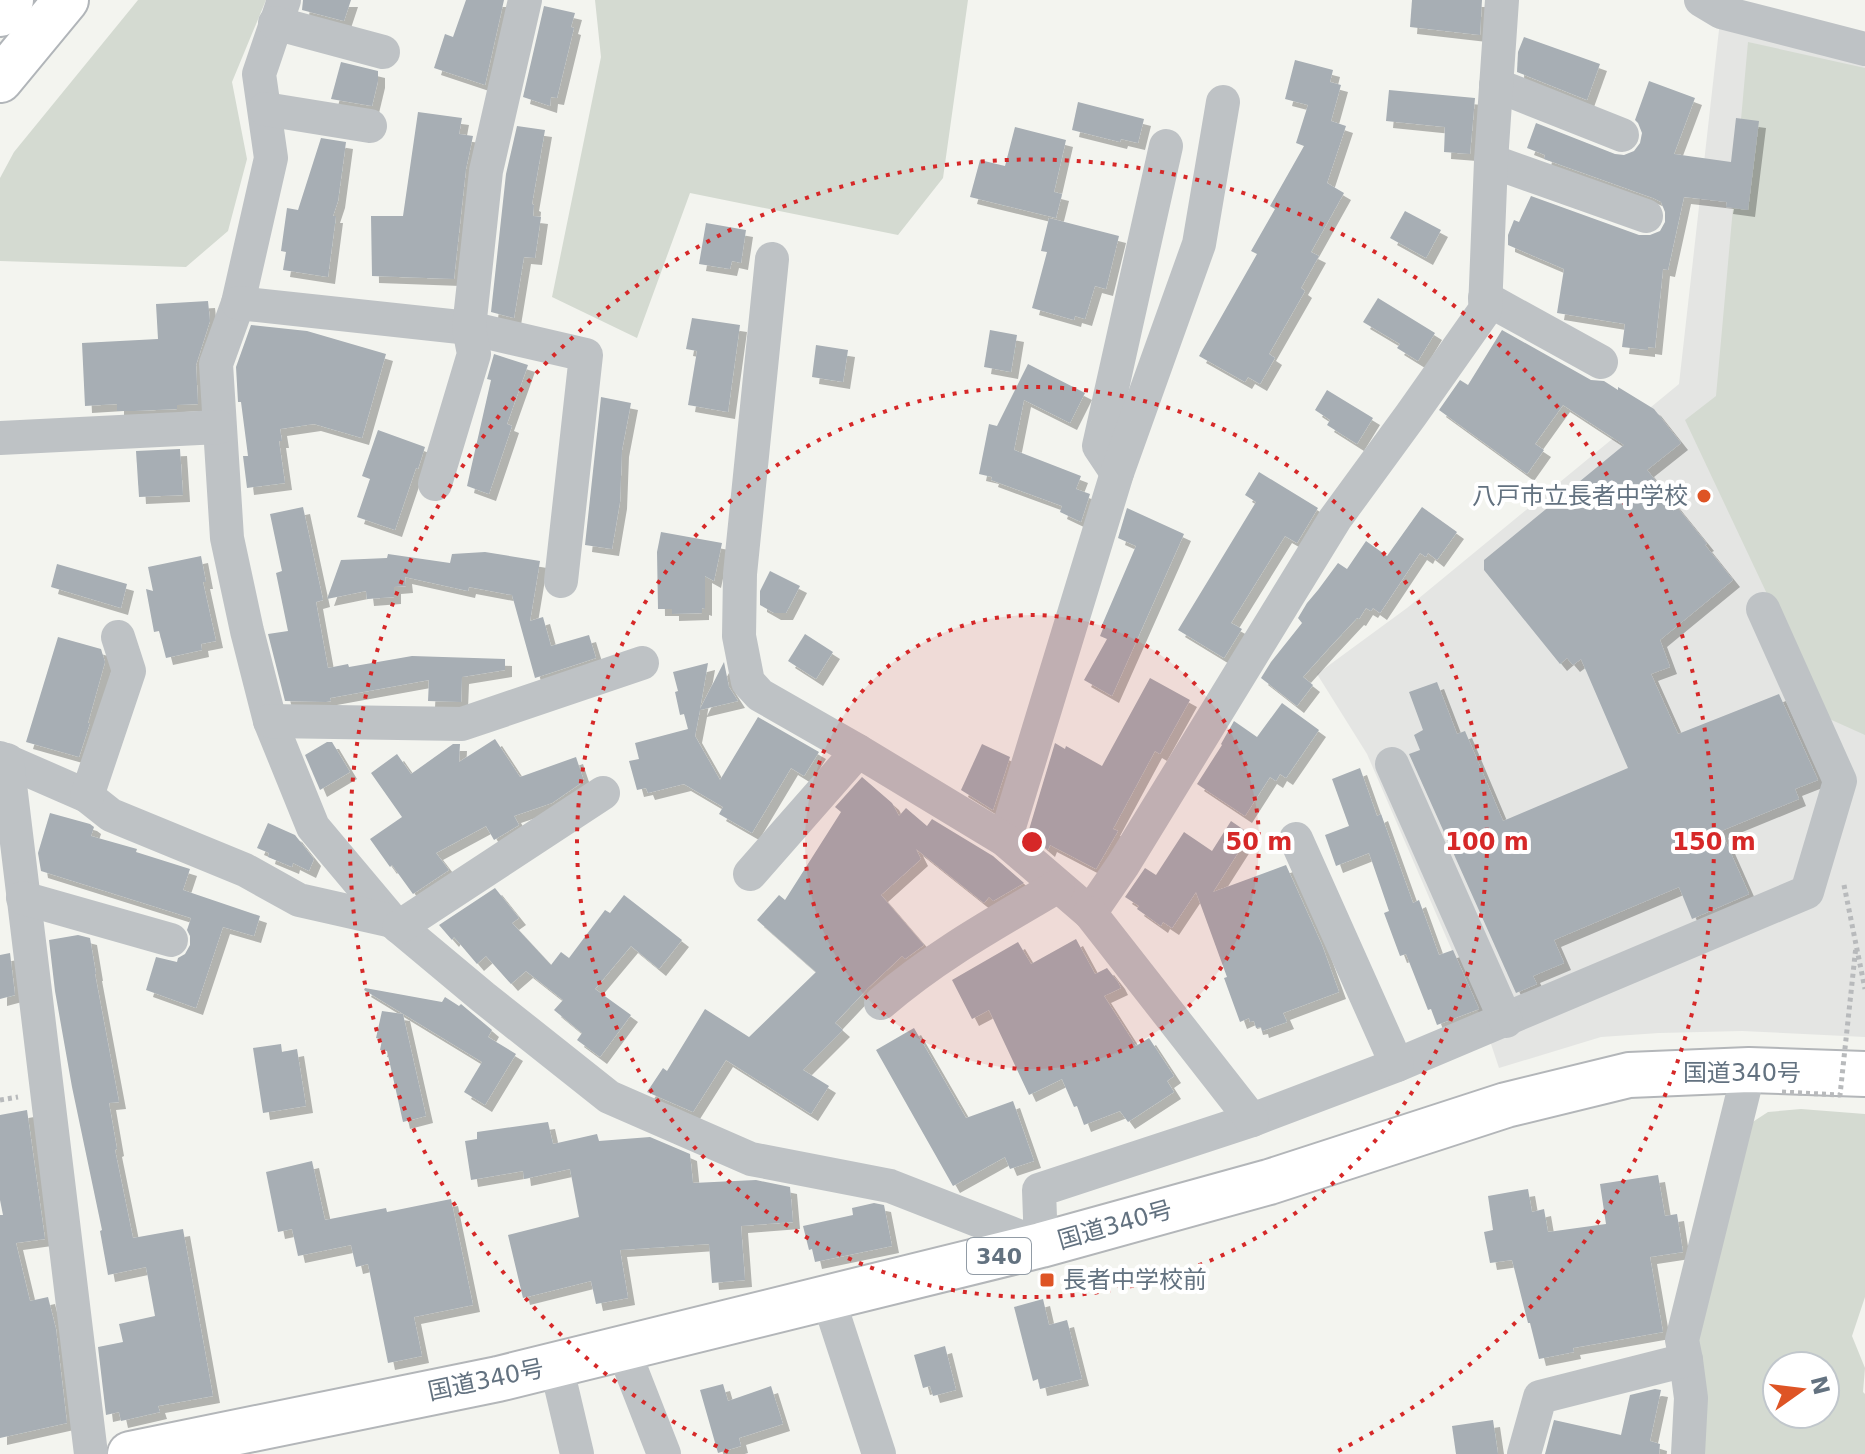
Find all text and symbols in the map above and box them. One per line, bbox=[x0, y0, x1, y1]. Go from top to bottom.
place label: 八戸市立長者中学校 bbox=[1472, 482, 1688, 510]
marker: 八戸市立長者中学校 bbox=[1695, 487, 1713, 505]
centre of rings bbox=[1018, 828, 1046, 856]
text: 50 m bbox=[1226, 828, 1292, 856]
text: 100 m bbox=[1445, 828, 1529, 856]
text: 150 m bbox=[1672, 828, 1756, 856]
street label: 国道340号 bbox=[1683, 1059, 1801, 1087]
street label: 国道340号 bbox=[1055, 1195, 1175, 1255]
road number: 340 bbox=[967, 1238, 1031, 1274]
place label: 長者中学校前 bbox=[1063, 1266, 1207, 1294]
marker: 長者中学校前 bbox=[1038, 1271, 1056, 1289]
north arrow bbox=[1761, 1350, 1841, 1430]
street label: 国道340号 bbox=[425, 1354, 547, 1406]
text: N bbox=[1806, 1373, 1834, 1397]

